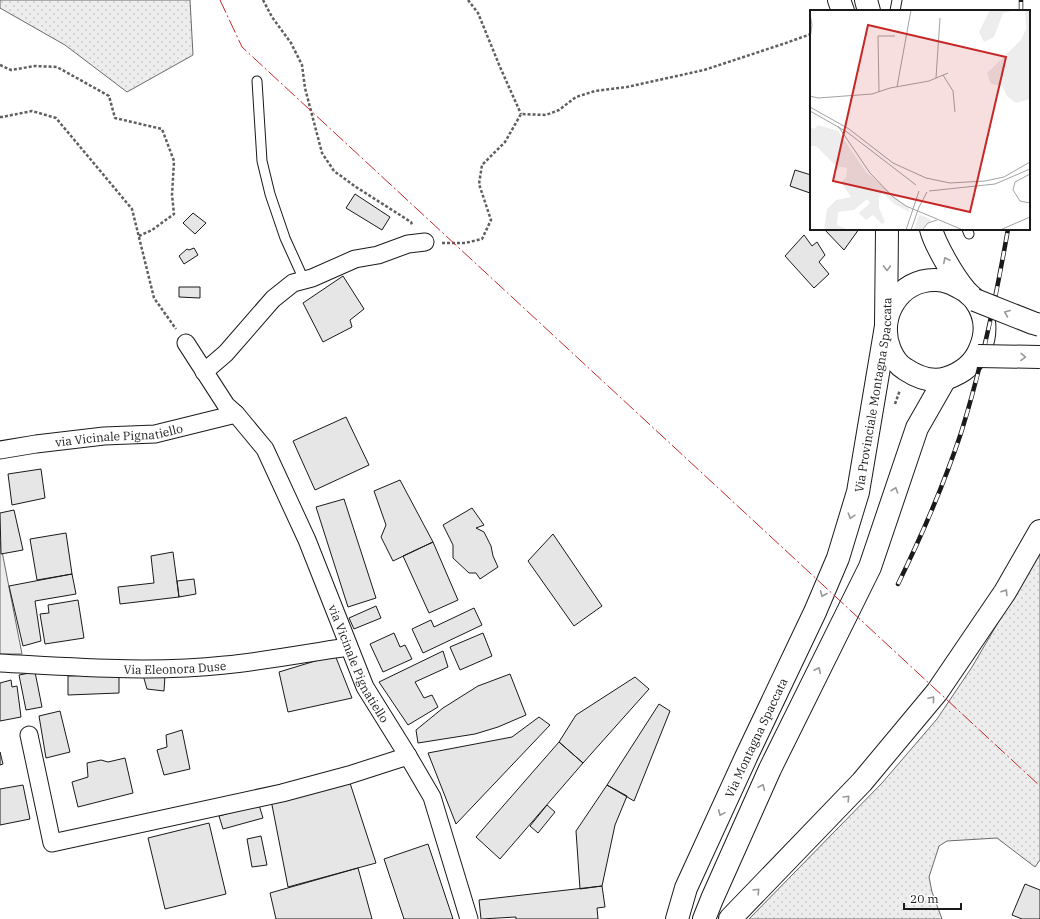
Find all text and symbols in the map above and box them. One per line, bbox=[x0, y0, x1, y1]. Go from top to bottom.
inset map bbox=[810, 10, 1030, 230]
one-way arrow bbox=[943, 257, 951, 265]
one-way arrow bbox=[882, 265, 891, 271]
street label: Via Provinciale Montagna Spaccata bbox=[851, 297, 894, 493]
one-way arrow bbox=[1004, 310, 1012, 318]
one-way arrow bbox=[1020, 353, 1026, 361]
street label: via Vicinale Pignatiello bbox=[54, 420, 184, 449]
one-way arrow bbox=[891, 487, 899, 494]
one-way arrow bbox=[847, 512, 856, 519]
one-way arrow bbox=[820, 589, 828, 597]
one-way arrow bbox=[1001, 589, 1008, 596]
street label: via Vicinale Pignatiello bbox=[326, 602, 393, 725]
street label: Via Eleonora Duse bbox=[123, 657, 227, 676]
one-way arrow bbox=[813, 666, 821, 674]
street label: Via Montagna Spaccata bbox=[721, 675, 790, 800]
one-way arrow bbox=[927, 696, 934, 703]
one-way arrow bbox=[757, 783, 765, 791]
one-way arrow bbox=[842, 795, 849, 802]
one-way arrow bbox=[717, 809, 725, 816]
scale bar bbox=[904, 885, 961, 911]
one-way arrow bbox=[752, 888, 760, 896]
text: 20 m bbox=[910, 891, 939, 906]

